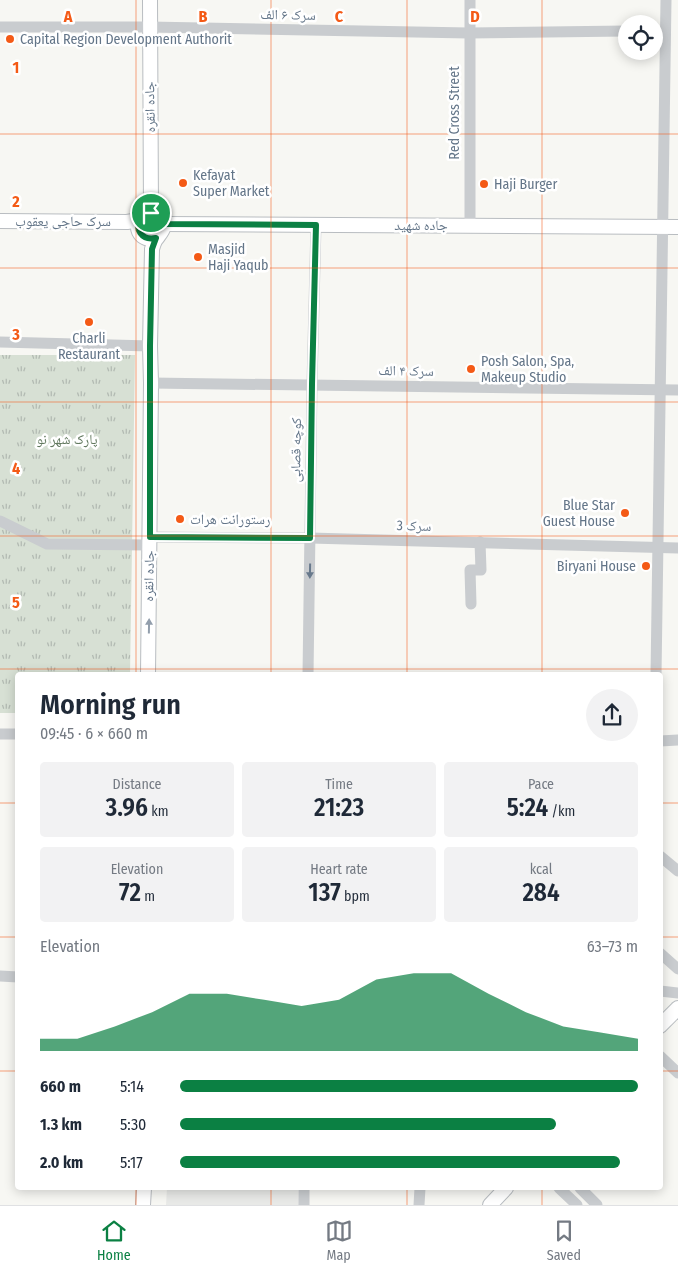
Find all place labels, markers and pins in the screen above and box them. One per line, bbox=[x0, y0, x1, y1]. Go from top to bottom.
place label: Capital Region Development Authorit bbox=[20, 31, 232, 48]
marker: Capital Region Development Authorit bbox=[4, 33, 16, 45]
place label: Kefayat Super Market bbox=[193, 167, 270, 200]
place label: Haji Burger bbox=[494, 176, 557, 193]
marker: Kefayat Super Market bbox=[177, 177, 189, 189]
marker: Haji Burger bbox=[478, 178, 490, 190]
pin bbox=[130, 192, 172, 234]
place label: Masjid Haji Yaqub bbox=[208, 241, 269, 274]
marker: Masjid Haji Yaqub bbox=[192, 251, 204, 263]
marker: Charli Restaurant bbox=[83, 316, 95, 328]
place label: Charli Restaurant bbox=[58, 330, 121, 363]
place label: Posh Salon, Spa, Makeup Studio bbox=[481, 353, 574, 386]
marker: Posh Salon, Spa, Makeup Studio bbox=[465, 363, 477, 375]
place label: Blue Star Guest House bbox=[543, 497, 615, 530]
marker: Blue Star Guest House bbox=[619, 507, 631, 519]
place label: رستورانت هرات bbox=[190, 511, 270, 528]
marker: رستورانت هرات bbox=[174, 513, 186, 525]
place label: Biryani House bbox=[557, 558, 636, 575]
marker: Biryani House bbox=[640, 560, 652, 572]

